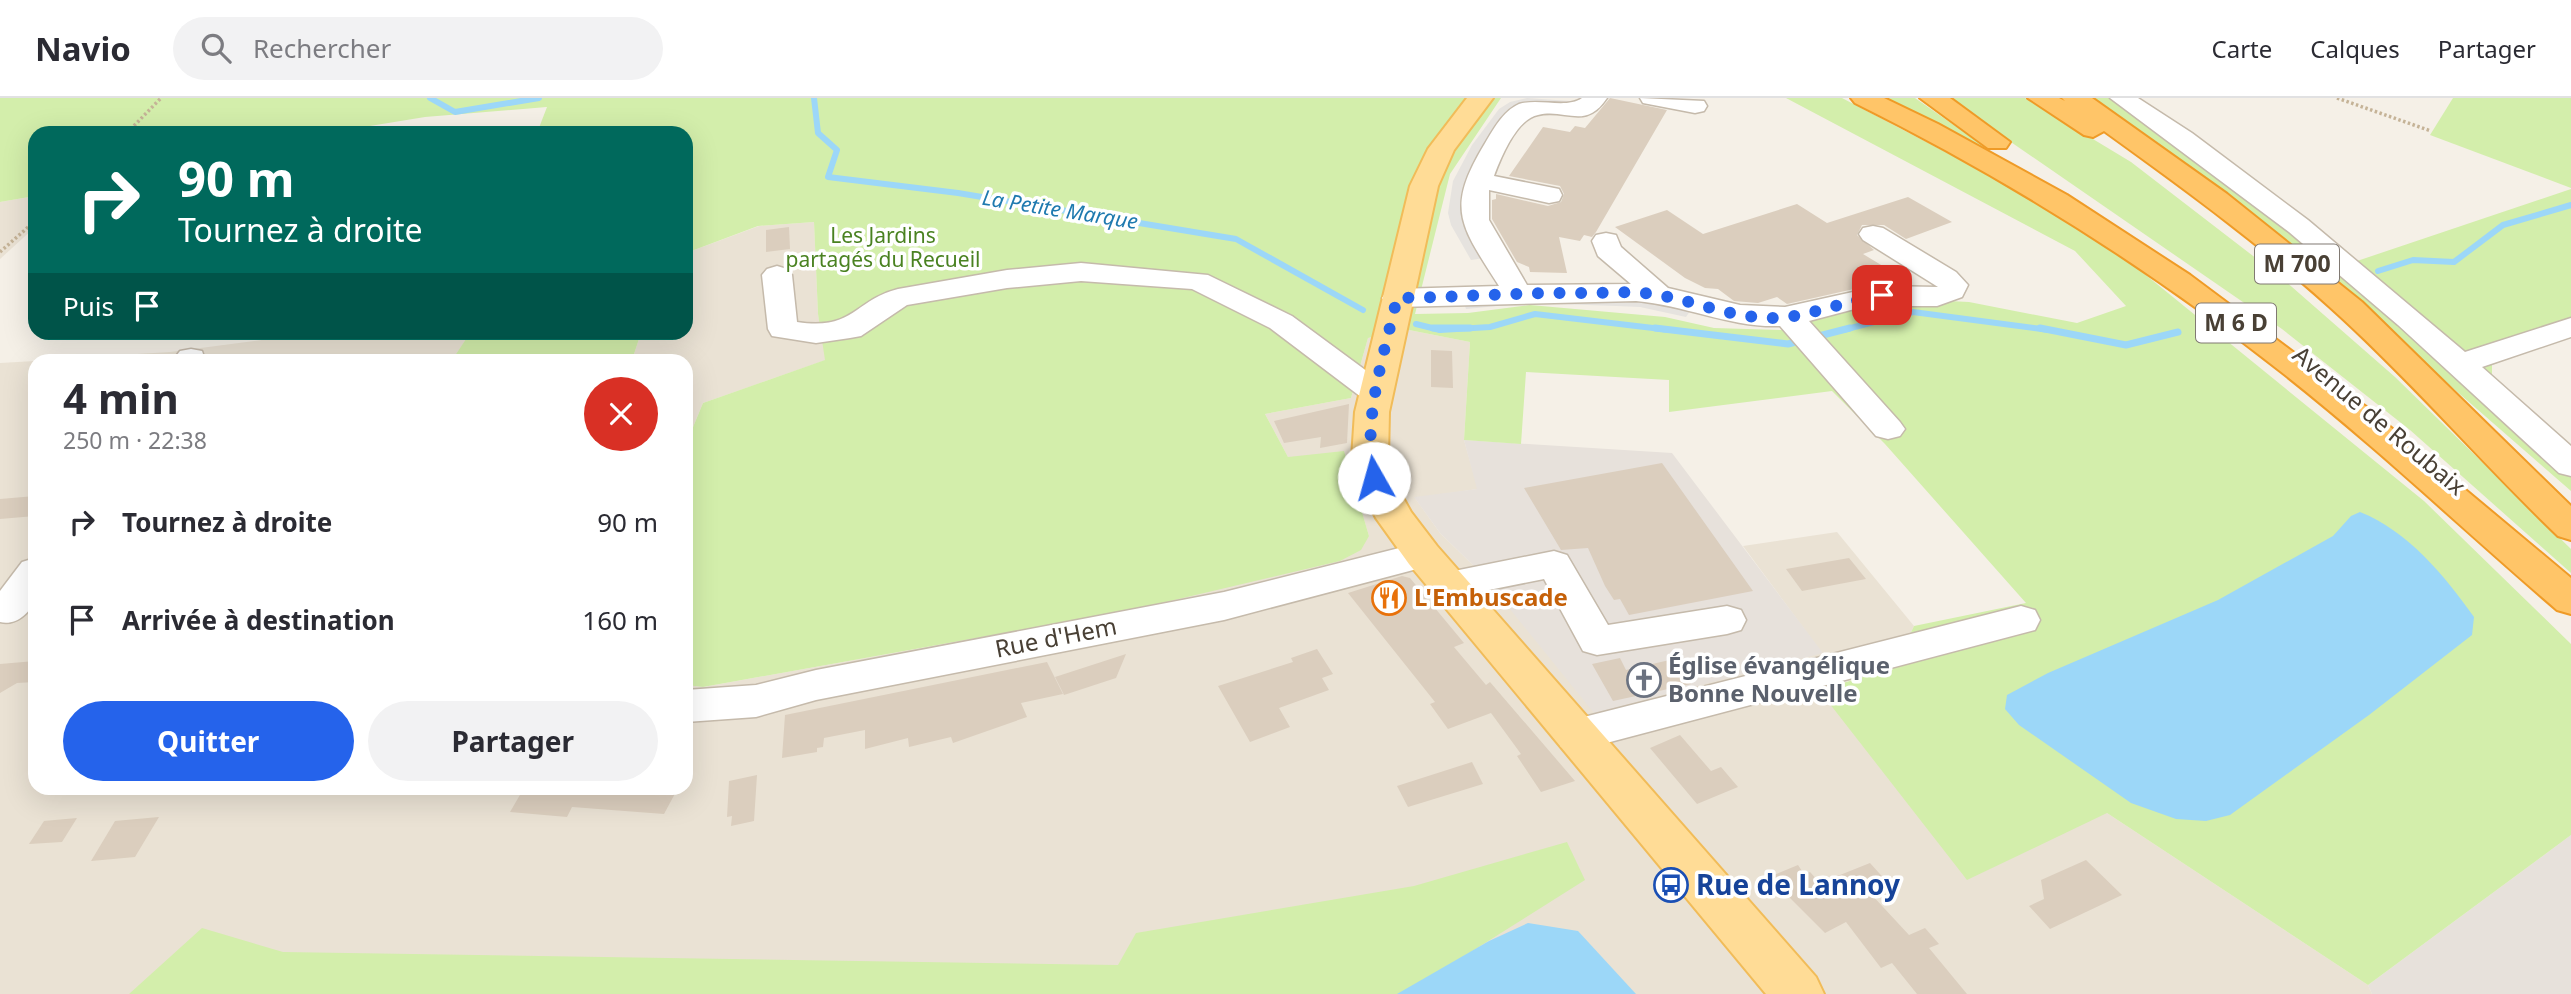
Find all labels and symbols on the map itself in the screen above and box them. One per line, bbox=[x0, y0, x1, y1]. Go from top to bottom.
water label: La Petite Marque bbox=[980, 183, 1140, 235]
park label: Les Jardins partagés du Recueil bbox=[785, 221, 981, 273]
road number: M 700 bbox=[2255, 244, 2339, 284]
pin bbox=[1852, 265, 1912, 325]
road number: M 6 D bbox=[2196, 304, 2276, 342]
street label: Avenue de Roubaix bbox=[2286, 338, 2474, 502]
position arrow bbox=[1337, 441, 1411, 515]
restaurant icon: L'Embuscade bbox=[1370, 579, 1408, 617]
place label: L'Embuscade bbox=[1414, 580, 1568, 613]
street label: Rue d'Hem bbox=[992, 609, 1119, 665]
place label: Église évangélique Bonne Nouvelle bbox=[1668, 648, 1890, 709]
church icon: Église évangélique Bonne Nouvelle bbox=[1625, 661, 1663, 699]
place label: Rue de Lannoy bbox=[1696, 865, 1900, 903]
bus stop icon: Rue de Lannoy bbox=[1652, 866, 1690, 904]

